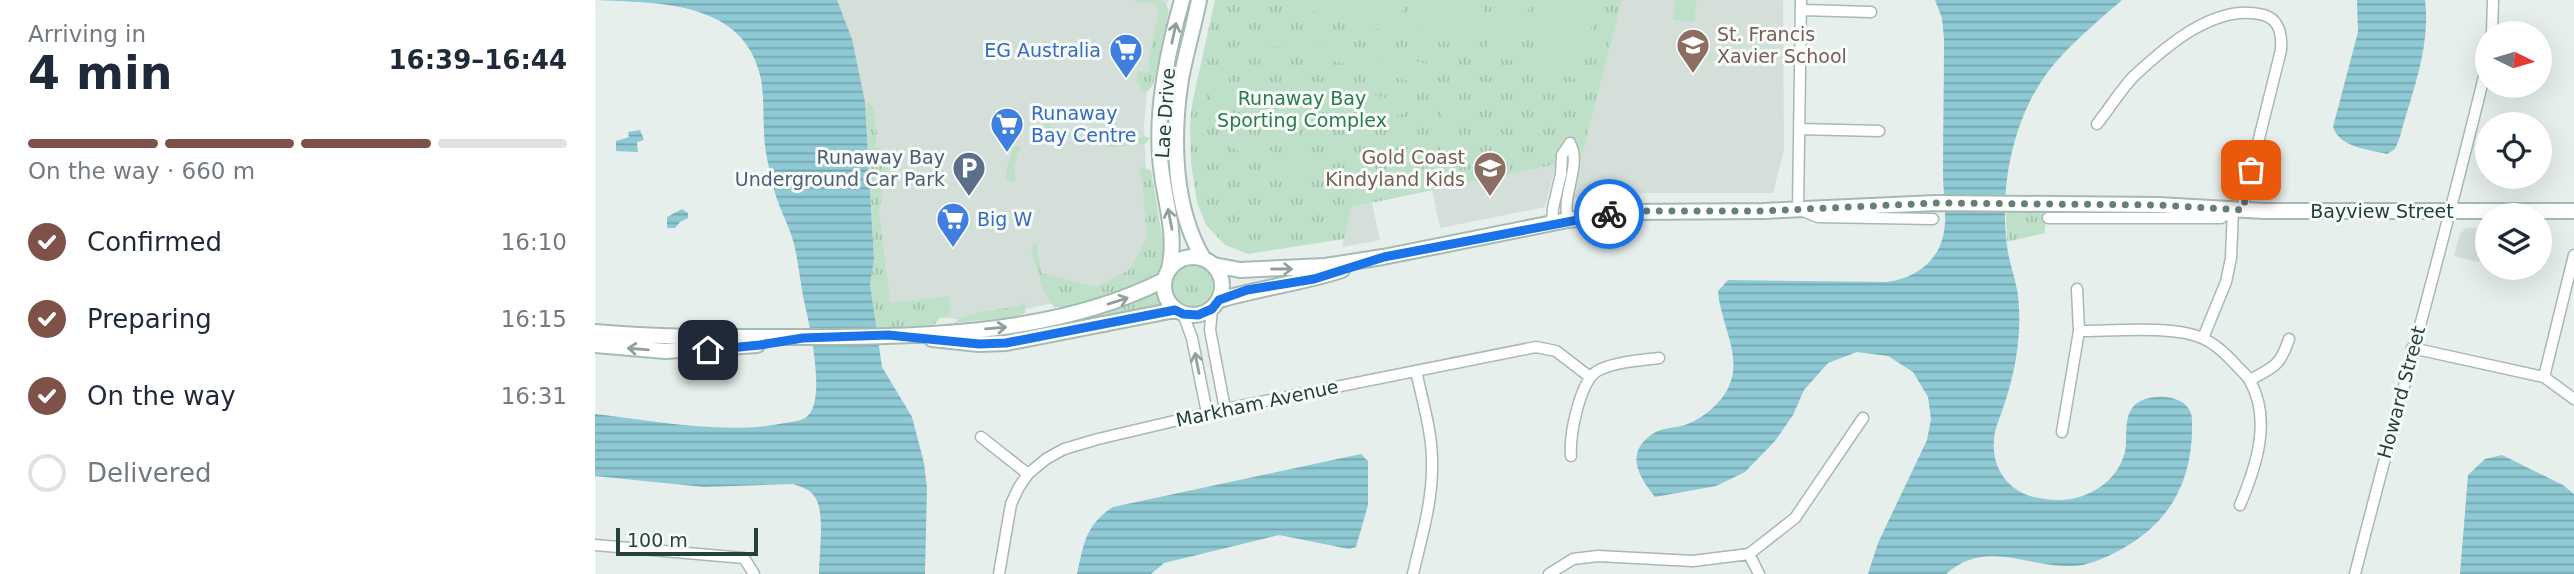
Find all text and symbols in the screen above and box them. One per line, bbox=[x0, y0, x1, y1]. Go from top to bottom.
text: Arriving in bbox=[28, 21, 146, 47]
north arrow bbox=[2475, 21, 2551, 98]
map controls bbox=[2475, 21, 2552, 280]
one-way arrow bbox=[1167, 22, 1181, 45]
place label: St. Francis Xavier School bbox=[1717, 23, 1847, 67]
school or university icon: St. Francis Xavier School bbox=[1674, 26, 1712, 75]
supermarket icon: EG Australia bbox=[1107, 31, 1145, 80]
place label: EG Australia bbox=[984, 39, 1101, 61]
text: 16:39–16:44 bbox=[388, 45, 567, 75]
text: 4 min bbox=[28, 46, 172, 100]
street label: Lae Drive bbox=[1151, 67, 1179, 159]
park label: Runaway Bay Sporting Complex bbox=[1217, 87, 1387, 131]
place label: Runaway Bay Centre bbox=[1031, 102, 1137, 146]
supermarket icon: Runaway Bay Centre bbox=[988, 105, 1026, 154]
button: locate bbox=[2475, 112, 2552, 189]
pin bbox=[2221, 140, 2281, 200]
place label: Runaway Bay Underground Car Park bbox=[735, 146, 945, 190]
place label: Gold Coast Kindyland Kids bbox=[1325, 146, 1465, 190]
parking icon: Runaway Bay Underground Car Park bbox=[950, 149, 988, 198]
school or university icon: Gold Coast Kindyland Kids bbox=[1471, 149, 1509, 198]
icon: bag bbox=[2232, 151, 2270, 189]
text: On the way · 660 m bbox=[28, 158, 255, 184]
courier bbox=[1574, 179, 1644, 249]
icon: bike bbox=[1590, 195, 1628, 233]
supermarket icon: Big W bbox=[934, 200, 972, 249]
street label: Bayview Street bbox=[2310, 200, 2454, 222]
button: layers bbox=[2475, 203, 2552, 280]
place label: Big W bbox=[977, 208, 1032, 230]
one-way arrow bbox=[1162, 208, 1176, 231]
icon: check bbox=[28, 223, 66, 261]
text: Confirmed bbox=[87, 227, 222, 257]
text: 16:10 bbox=[501, 229, 567, 255]
one-way arrow bbox=[1270, 262, 1293, 276]
one-way arrow bbox=[1107, 294, 1129, 307]
icon: check bbox=[28, 300, 66, 338]
text: Preparing bbox=[87, 304, 212, 334]
text: 16:15 bbox=[501, 306, 567, 332]
pin bbox=[678, 320, 738, 380]
one-way arrow bbox=[984, 321, 1007, 334]
street label: Howard Street bbox=[2373, 323, 2429, 461]
icon: home bbox=[689, 331, 727, 369]
one-way arrow bbox=[627, 342, 650, 355]
one-way arrow bbox=[1190, 352, 1203, 374]
street label: Markham Avenue bbox=[1174, 375, 1340, 431]
icon: check bbox=[28, 377, 66, 415]
text: On the way bbox=[87, 381, 236, 411]
text: 16:31 bbox=[501, 383, 567, 409]
text: Delivered bbox=[87, 458, 211, 488]
scale bar bbox=[616, 525, 758, 557]
text: 100 m bbox=[627, 529, 688, 551]

